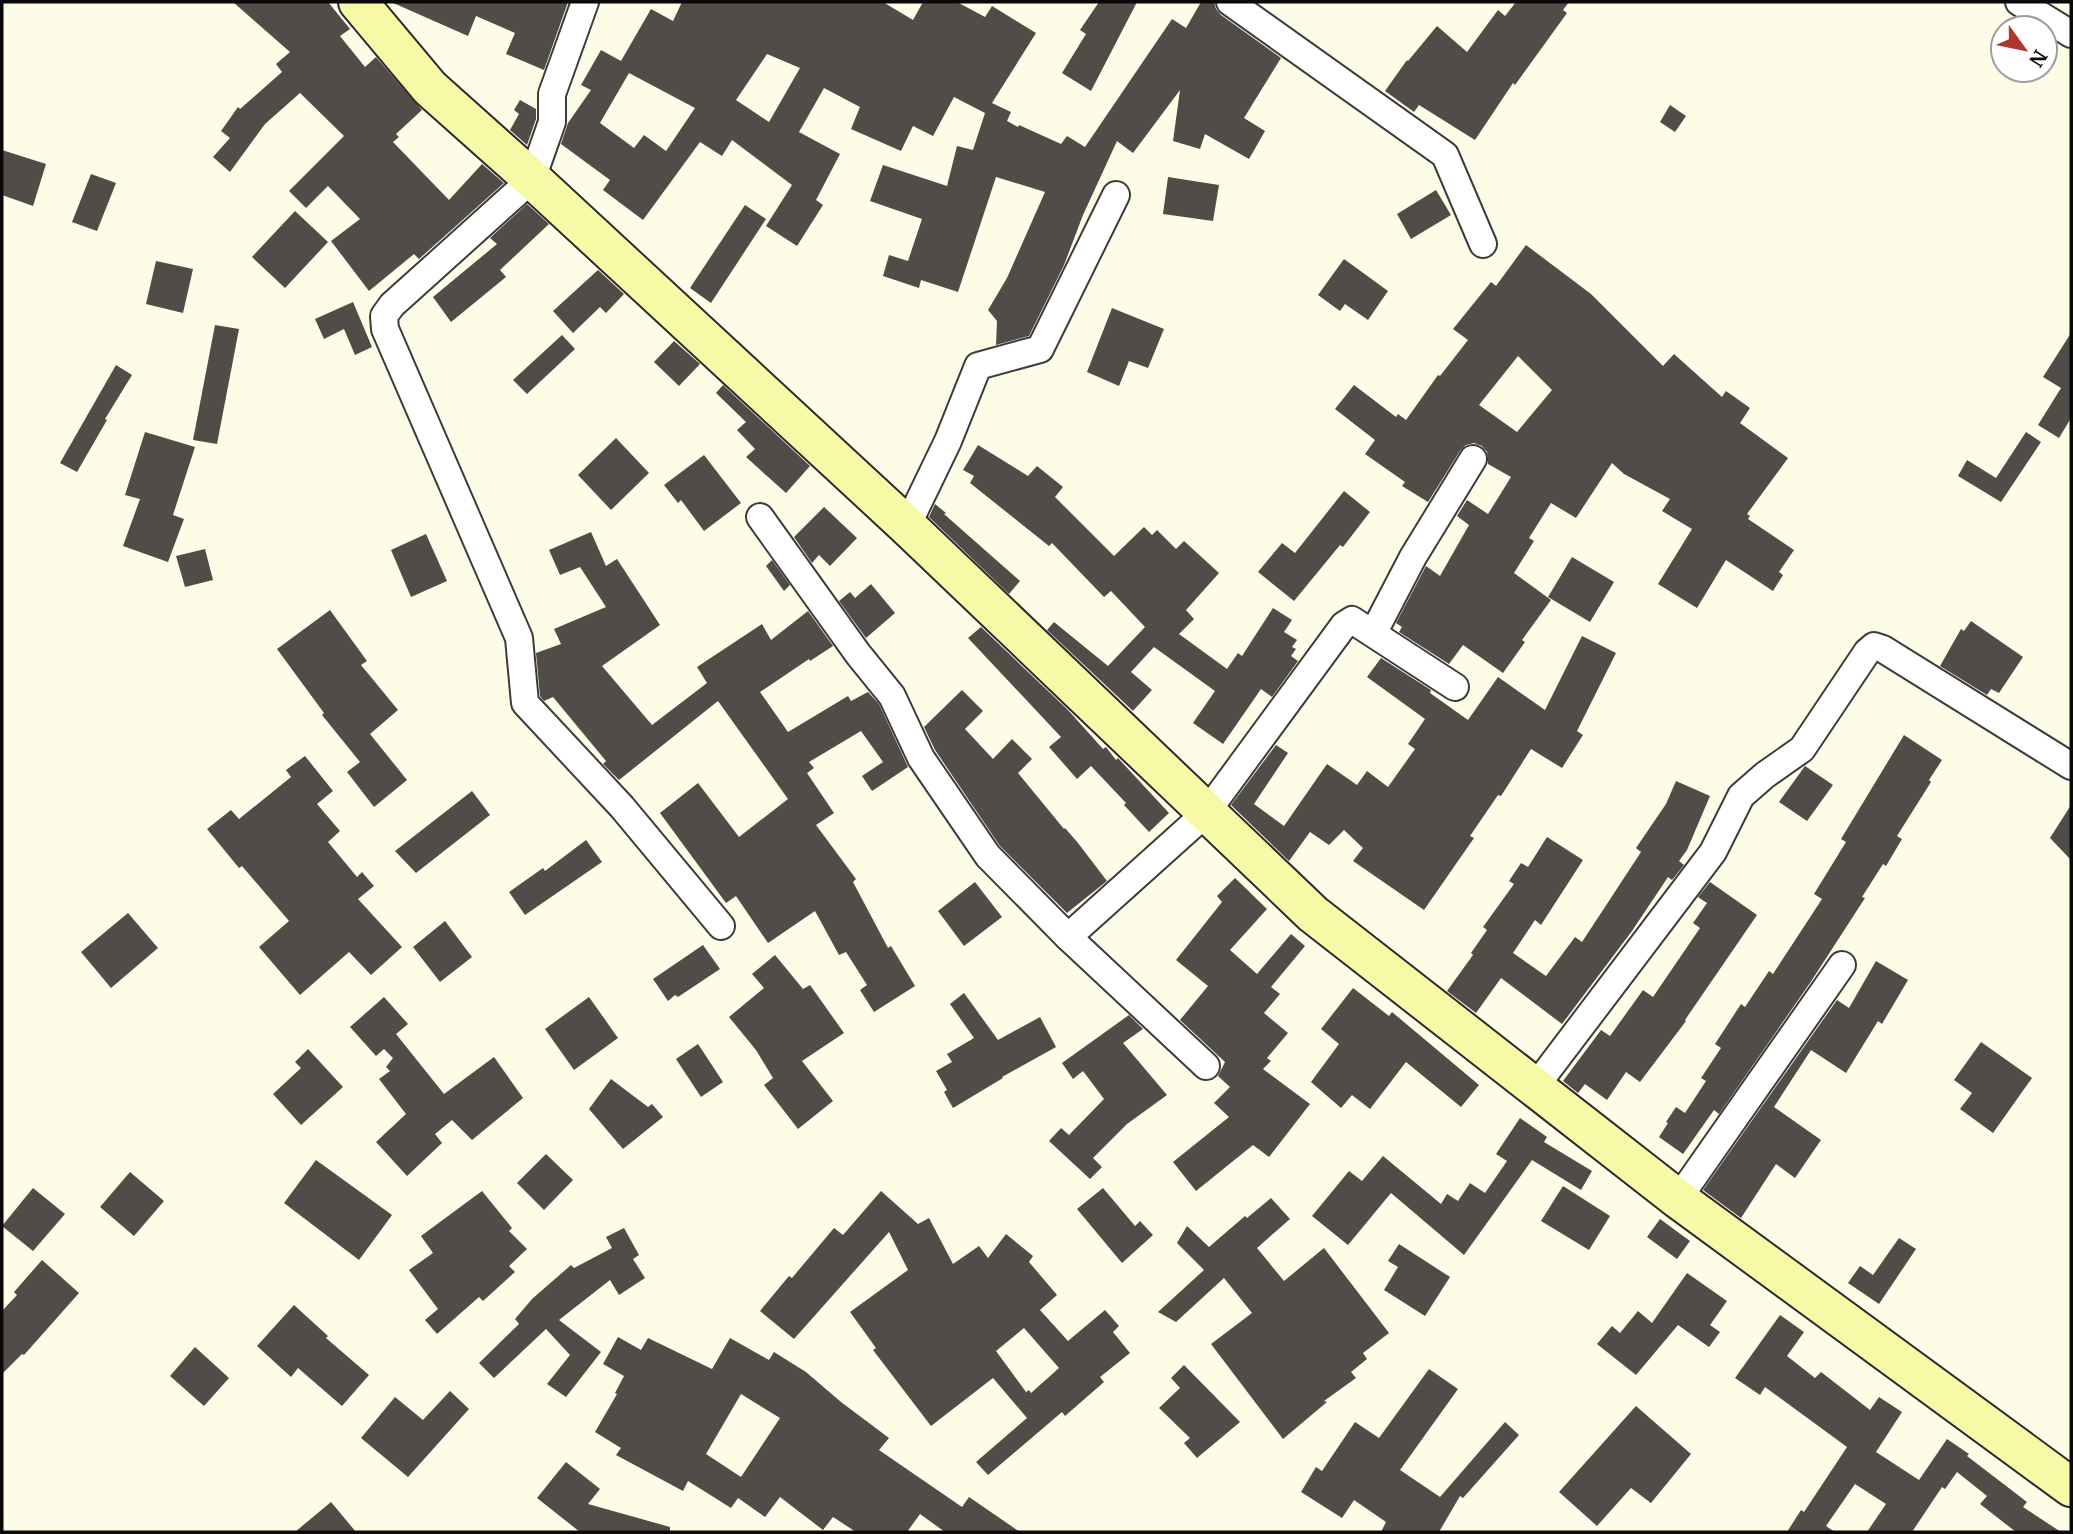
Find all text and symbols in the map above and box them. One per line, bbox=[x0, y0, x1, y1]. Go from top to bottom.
north arrow bbox=[1989, 14, 2059, 84]
text: N bbox=[2024, 45, 2052, 71]

